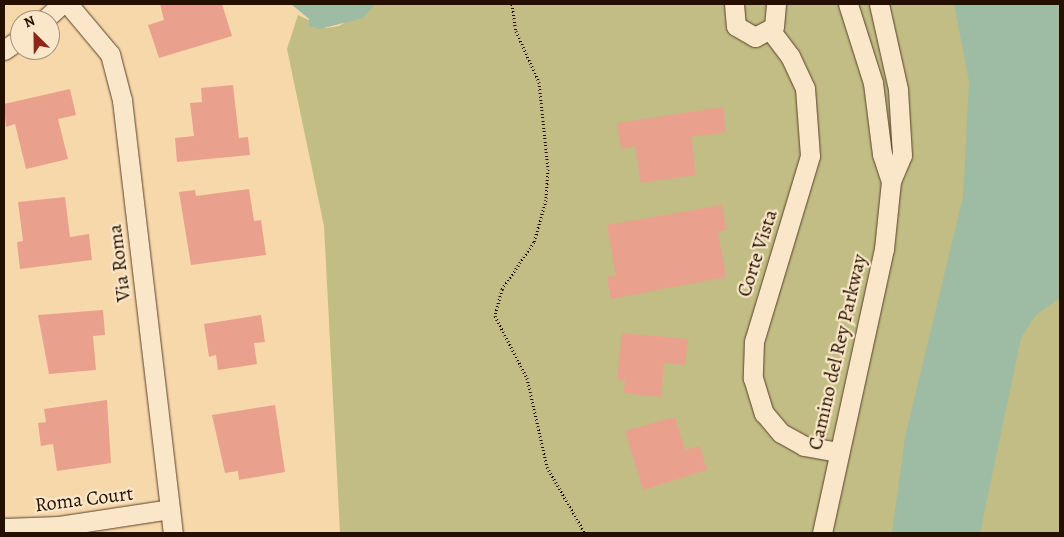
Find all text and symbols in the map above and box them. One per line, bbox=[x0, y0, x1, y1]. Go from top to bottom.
north arrow bbox=[10, 10, 60, 60]
text: N bbox=[21, 11, 38, 32]
street label: Corte Vista bbox=[732, 206, 782, 300]
street label: Via Roma bbox=[102, 223, 136, 303]
street label: Camino del Rey Parkway bbox=[803, 252, 871, 452]
street label: Roma Court bbox=[34, 481, 134, 517]

